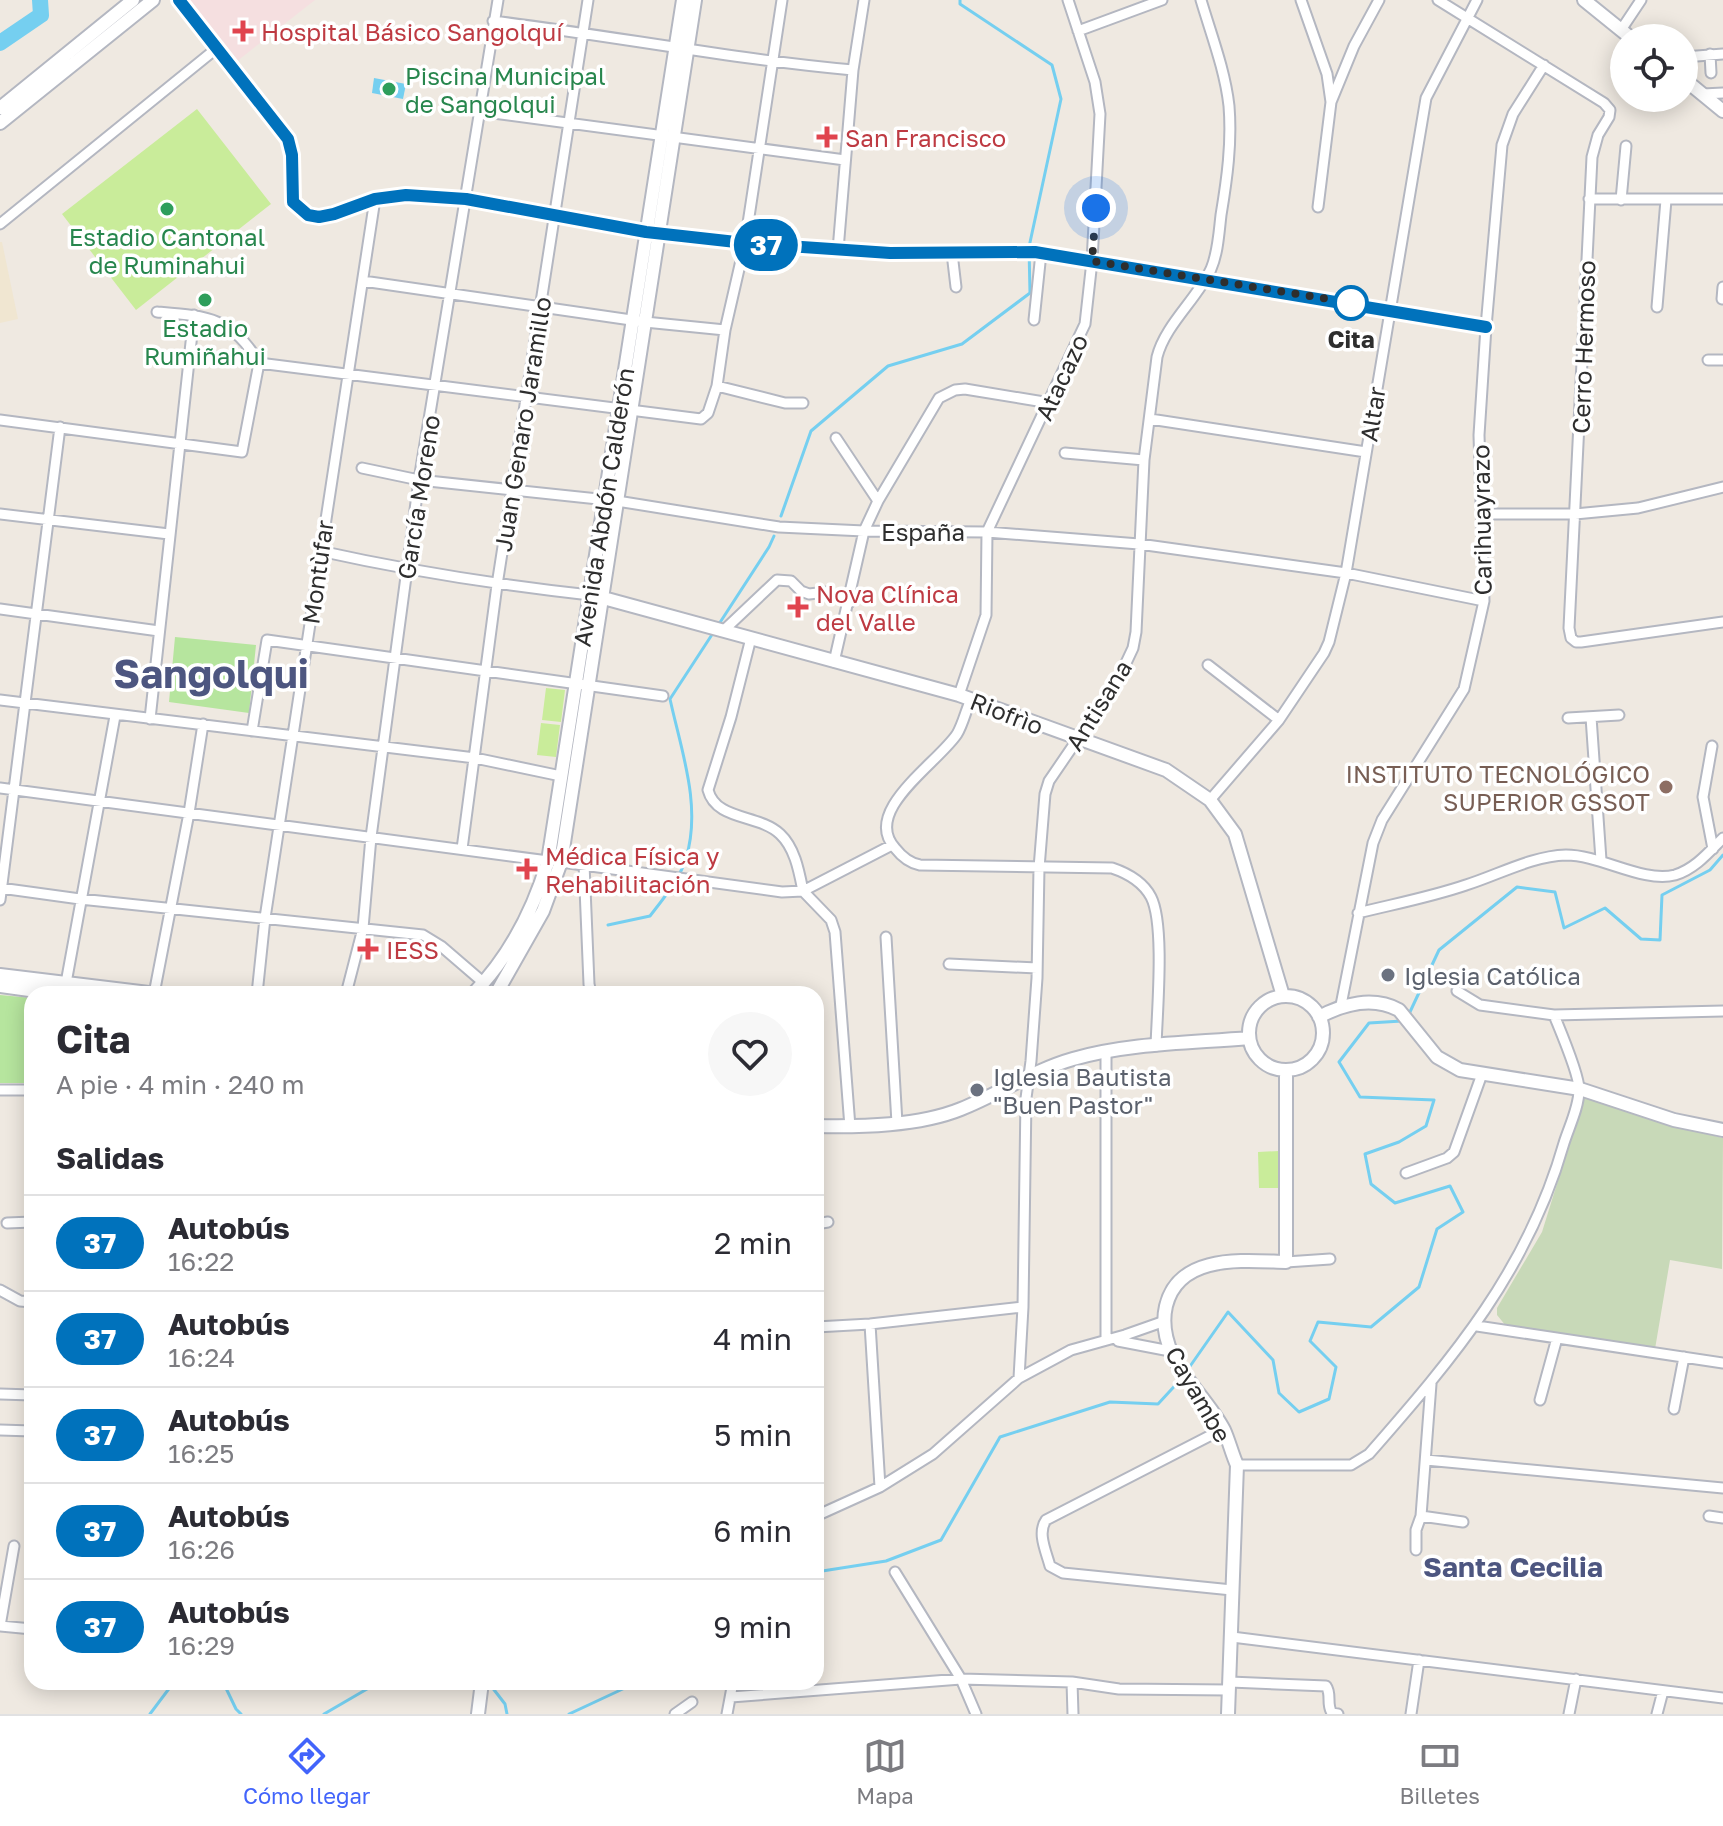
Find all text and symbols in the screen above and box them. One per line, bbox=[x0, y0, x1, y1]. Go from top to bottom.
place label: Hospital Básico Sangolquí bbox=[261, 17, 564, 46]
marker: Hospital Básico Sangolquí bbox=[232, 20, 254, 42]
map controls bbox=[1610, 24, 1698, 112]
button: locate bbox=[1610, 24, 1698, 112]
place label: Piscina Municipal de Sangolqui bbox=[405, 61, 606, 118]
marker: Piscina Municipal de Sangolqui bbox=[380, 80, 398, 98]
place label: San Francisco bbox=[845, 123, 1006, 152]
marker: San Francisco bbox=[816, 126, 838, 148]
your location bbox=[1076, 188, 1116, 228]
marker: Estadio Cantonal de Ruminahui bbox=[158, 200, 176, 218]
line badge: 37 bbox=[730, 219, 802, 271]
place label: Estadio Cantonal de Ruminahui bbox=[69, 222, 265, 279]
text: 37 bbox=[750, 228, 782, 261]
street label: Cerro Hermoso bbox=[1565, 260, 1601, 434]
marker: Cita bbox=[1334, 286, 1368, 320]
marker: Estadio Rumiñahui bbox=[196, 291, 214, 309]
street label: Juan Genaro Jaramillo bbox=[488, 295, 556, 553]
place label: Estadio Rumiñahui bbox=[144, 313, 266, 370]
place label: Cita bbox=[1327, 324, 1375, 353]
street label: Atacazo bbox=[1029, 329, 1093, 425]
street label: Avenida Abdón Calderón bbox=[567, 365, 639, 649]
street label: Altar bbox=[1353, 384, 1391, 444]
street label: García Moreno bbox=[391, 413, 445, 581]
street label: Carihuayrazo bbox=[1465, 444, 1497, 596]
street label: España bbox=[881, 517, 965, 546]
street label: Montùfar bbox=[295, 518, 339, 626]
place label: Nova Clínica del Valle bbox=[816, 579, 959, 636]
marker: Nova Clínica del Valle bbox=[787, 596, 809, 618]
district label: Sangolqui bbox=[113, 649, 309, 697]
street label: Antisana bbox=[1059, 654, 1137, 756]
street label: Riofrìo bbox=[966, 686, 1048, 740]
place label: INSTITUTO TECNOLÓGICO SUPERIOR GSSOT bbox=[1345, 759, 1650, 816]
marker: INSTITUTO TECNOLÓGICO SUPERIOR GSSOT bbox=[1657, 778, 1675, 796]
place label: Médica Física y Rehabilitación bbox=[545, 841, 719, 898]
marker: Médica Física y Rehabilitación bbox=[516, 858, 538, 880]
place label: IESS bbox=[386, 935, 439, 964]
marker: IESS bbox=[357, 938, 379, 960]
place label: Iglesia Católica bbox=[1404, 961, 1581, 990]
marker: Iglesia Católica bbox=[1379, 966, 1397, 984]
button: heart bbox=[708, 1012, 792, 1096]
text: Cita bbox=[56, 1016, 131, 1061]
place label: Iglesia Bautista "Buen Pastor" bbox=[993, 1062, 1171, 1119]
text: A pie · 4 min · 240 m bbox=[56, 1069, 304, 1100]
marker: Iglesia Bautista "Buen Pastor" bbox=[968, 1081, 986, 1099]
text: Salidas bbox=[56, 1140, 164, 1176]
text: Autobús bbox=[168, 1210, 290, 1246]
text: 2 min bbox=[714, 1225, 792, 1261]
text: 37 bbox=[84, 1226, 116, 1259]
text: 16:22 bbox=[168, 1246, 234, 1277]
text: Autobús bbox=[168, 1306, 290, 1342]
text: 4 min bbox=[713, 1321, 792, 1357]
text: 37 bbox=[84, 1322, 116, 1355]
street label: Cayambe bbox=[1160, 1341, 1238, 1447]
text: 16:24 bbox=[168, 1342, 235, 1373]
text: Autobús bbox=[168, 1402, 290, 1438]
text: 5 min bbox=[714, 1417, 792, 1453]
text: 37 bbox=[84, 1418, 116, 1451]
text: 16:25 bbox=[168, 1438, 234, 1469]
text: Autobús bbox=[168, 1498, 290, 1534]
text: 6 min bbox=[713, 1513, 792, 1549]
text: 37 bbox=[84, 1514, 116, 1547]
text: 16:26 bbox=[168, 1534, 235, 1565]
district label: Santa Cecilia bbox=[1423, 1550, 1603, 1583]
text: Autobús bbox=[168, 1594, 290, 1630]
text: 9 min bbox=[713, 1609, 792, 1645]
text: 37 bbox=[84, 1610, 116, 1643]
text: 16:29 bbox=[168, 1630, 235, 1661]
tab: Cómo llegar bbox=[243, 1734, 370, 1809]
tab: Mapa bbox=[856, 1734, 914, 1809]
tab: Billetes bbox=[1400, 1734, 1480, 1809]

